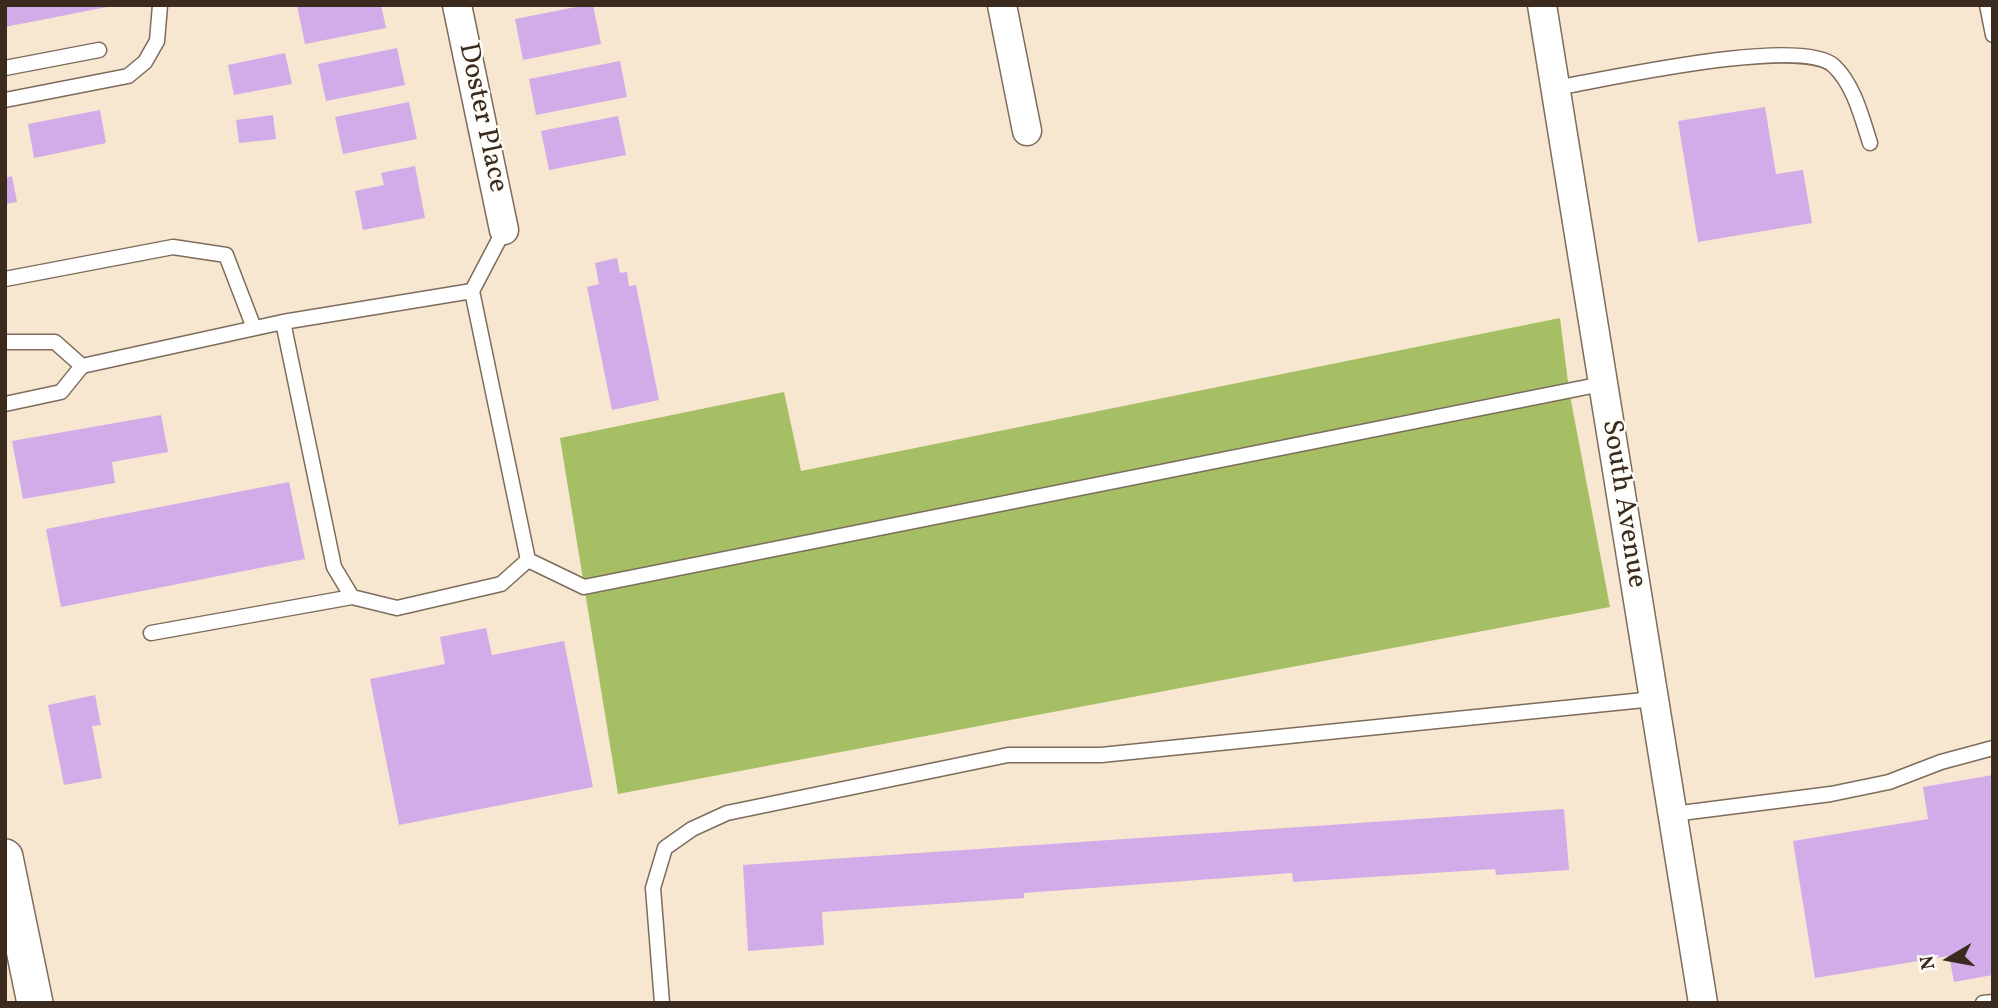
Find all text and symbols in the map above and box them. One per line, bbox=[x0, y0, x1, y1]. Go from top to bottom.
street label: Doster Place bbox=[449, 40, 513, 196]
street label: South Avenue bbox=[1592, 417, 1652, 591]
north arrow bbox=[1914, 924, 1984, 994]
text: N bbox=[1914, 954, 1942, 972]

